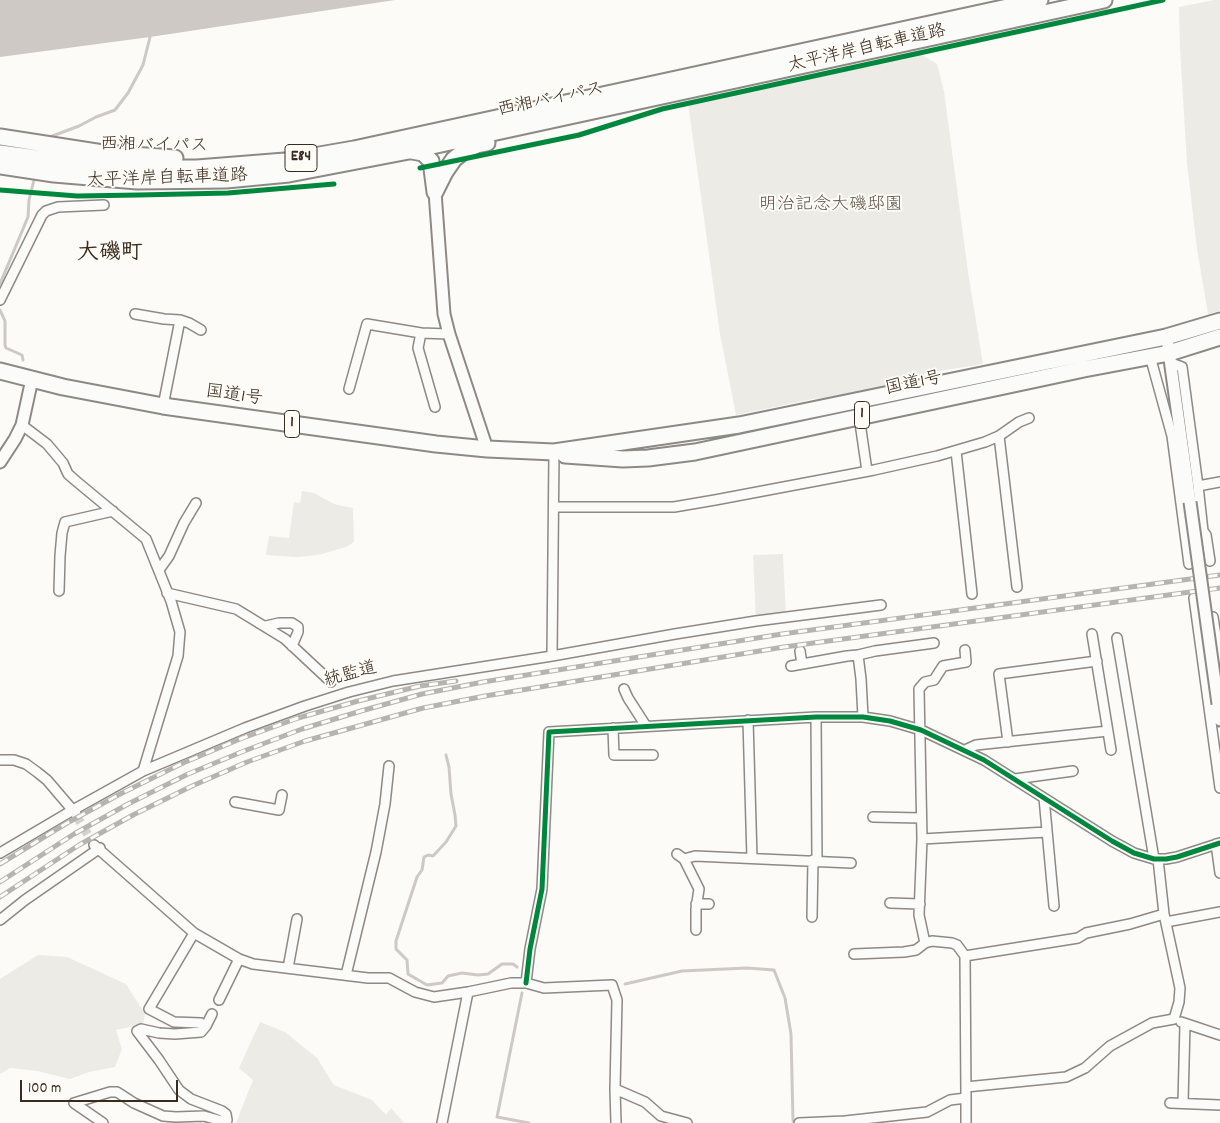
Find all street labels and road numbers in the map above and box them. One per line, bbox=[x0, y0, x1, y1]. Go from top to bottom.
street label: 太平洋岸自転車道路 bbox=[786, 21, 948, 79]
street label: 西湘バイパス bbox=[496, 79, 606, 123]
street label: 西湘バイパス bbox=[100, 135, 208, 159]
road number: E84 bbox=[285, 144, 317, 172]
street label: 太平洋岸自転車道路 bbox=[86, 166, 248, 194]
street label: 国道1号 bbox=[883, 368, 945, 402]
street label: 国道1号 bbox=[204, 382, 264, 412]
road number: 1 bbox=[854, 402, 870, 428]
road number: 1 bbox=[284, 410, 300, 438]
street label: 統監道 bbox=[322, 659, 380, 693]

